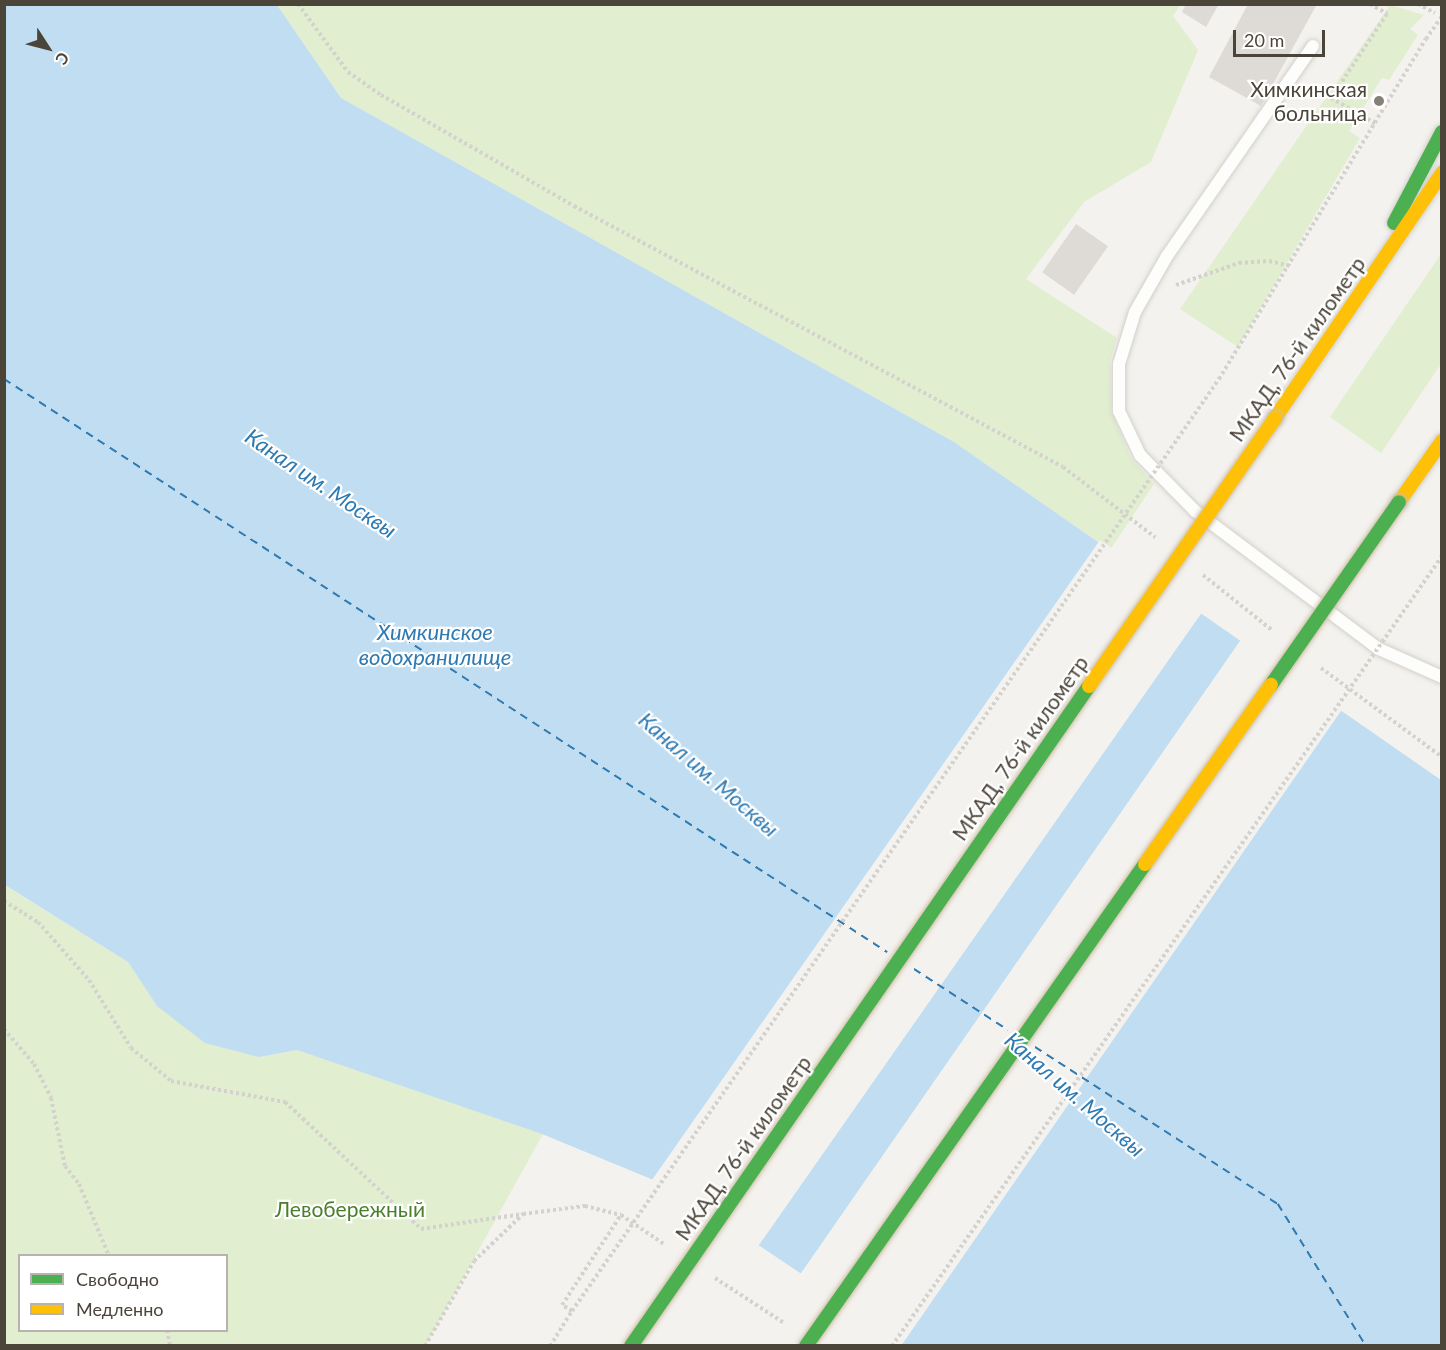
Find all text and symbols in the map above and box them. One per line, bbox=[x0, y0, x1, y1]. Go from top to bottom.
north arrow bbox=[18, 18, 78, 78]
scale bar bbox=[1236, 18, 1328, 56]
text: 20 m bbox=[1244, 29, 1284, 51]
text: С bbox=[52, 49, 74, 69]
place label: Химкинская больница bbox=[1250, 76, 1367, 126]
marker: Химкинская больница bbox=[1372, 94, 1386, 108]
street label: МКАД, 76-й километр bbox=[1224, 252, 1370, 446]
water label: Канал им. Москвы bbox=[240, 423, 402, 543]
water label: Химкинское водохранилище bbox=[359, 618, 511, 670]
street label: МКАД, 76-й километр bbox=[947, 651, 1093, 845]
water label: Канал им. Москвы bbox=[634, 706, 784, 842]
water label: Канал им. Москвы bbox=[1000, 1026, 1150, 1162]
street label: МКАД, 76-й километр bbox=[670, 1051, 816, 1245]
park label: Левобережный bbox=[275, 1196, 425, 1222]
legend bbox=[18, 1254, 228, 1332]
text: Свободно bbox=[76, 1268, 159, 1290]
text: Медленно bbox=[76, 1298, 164, 1320]

